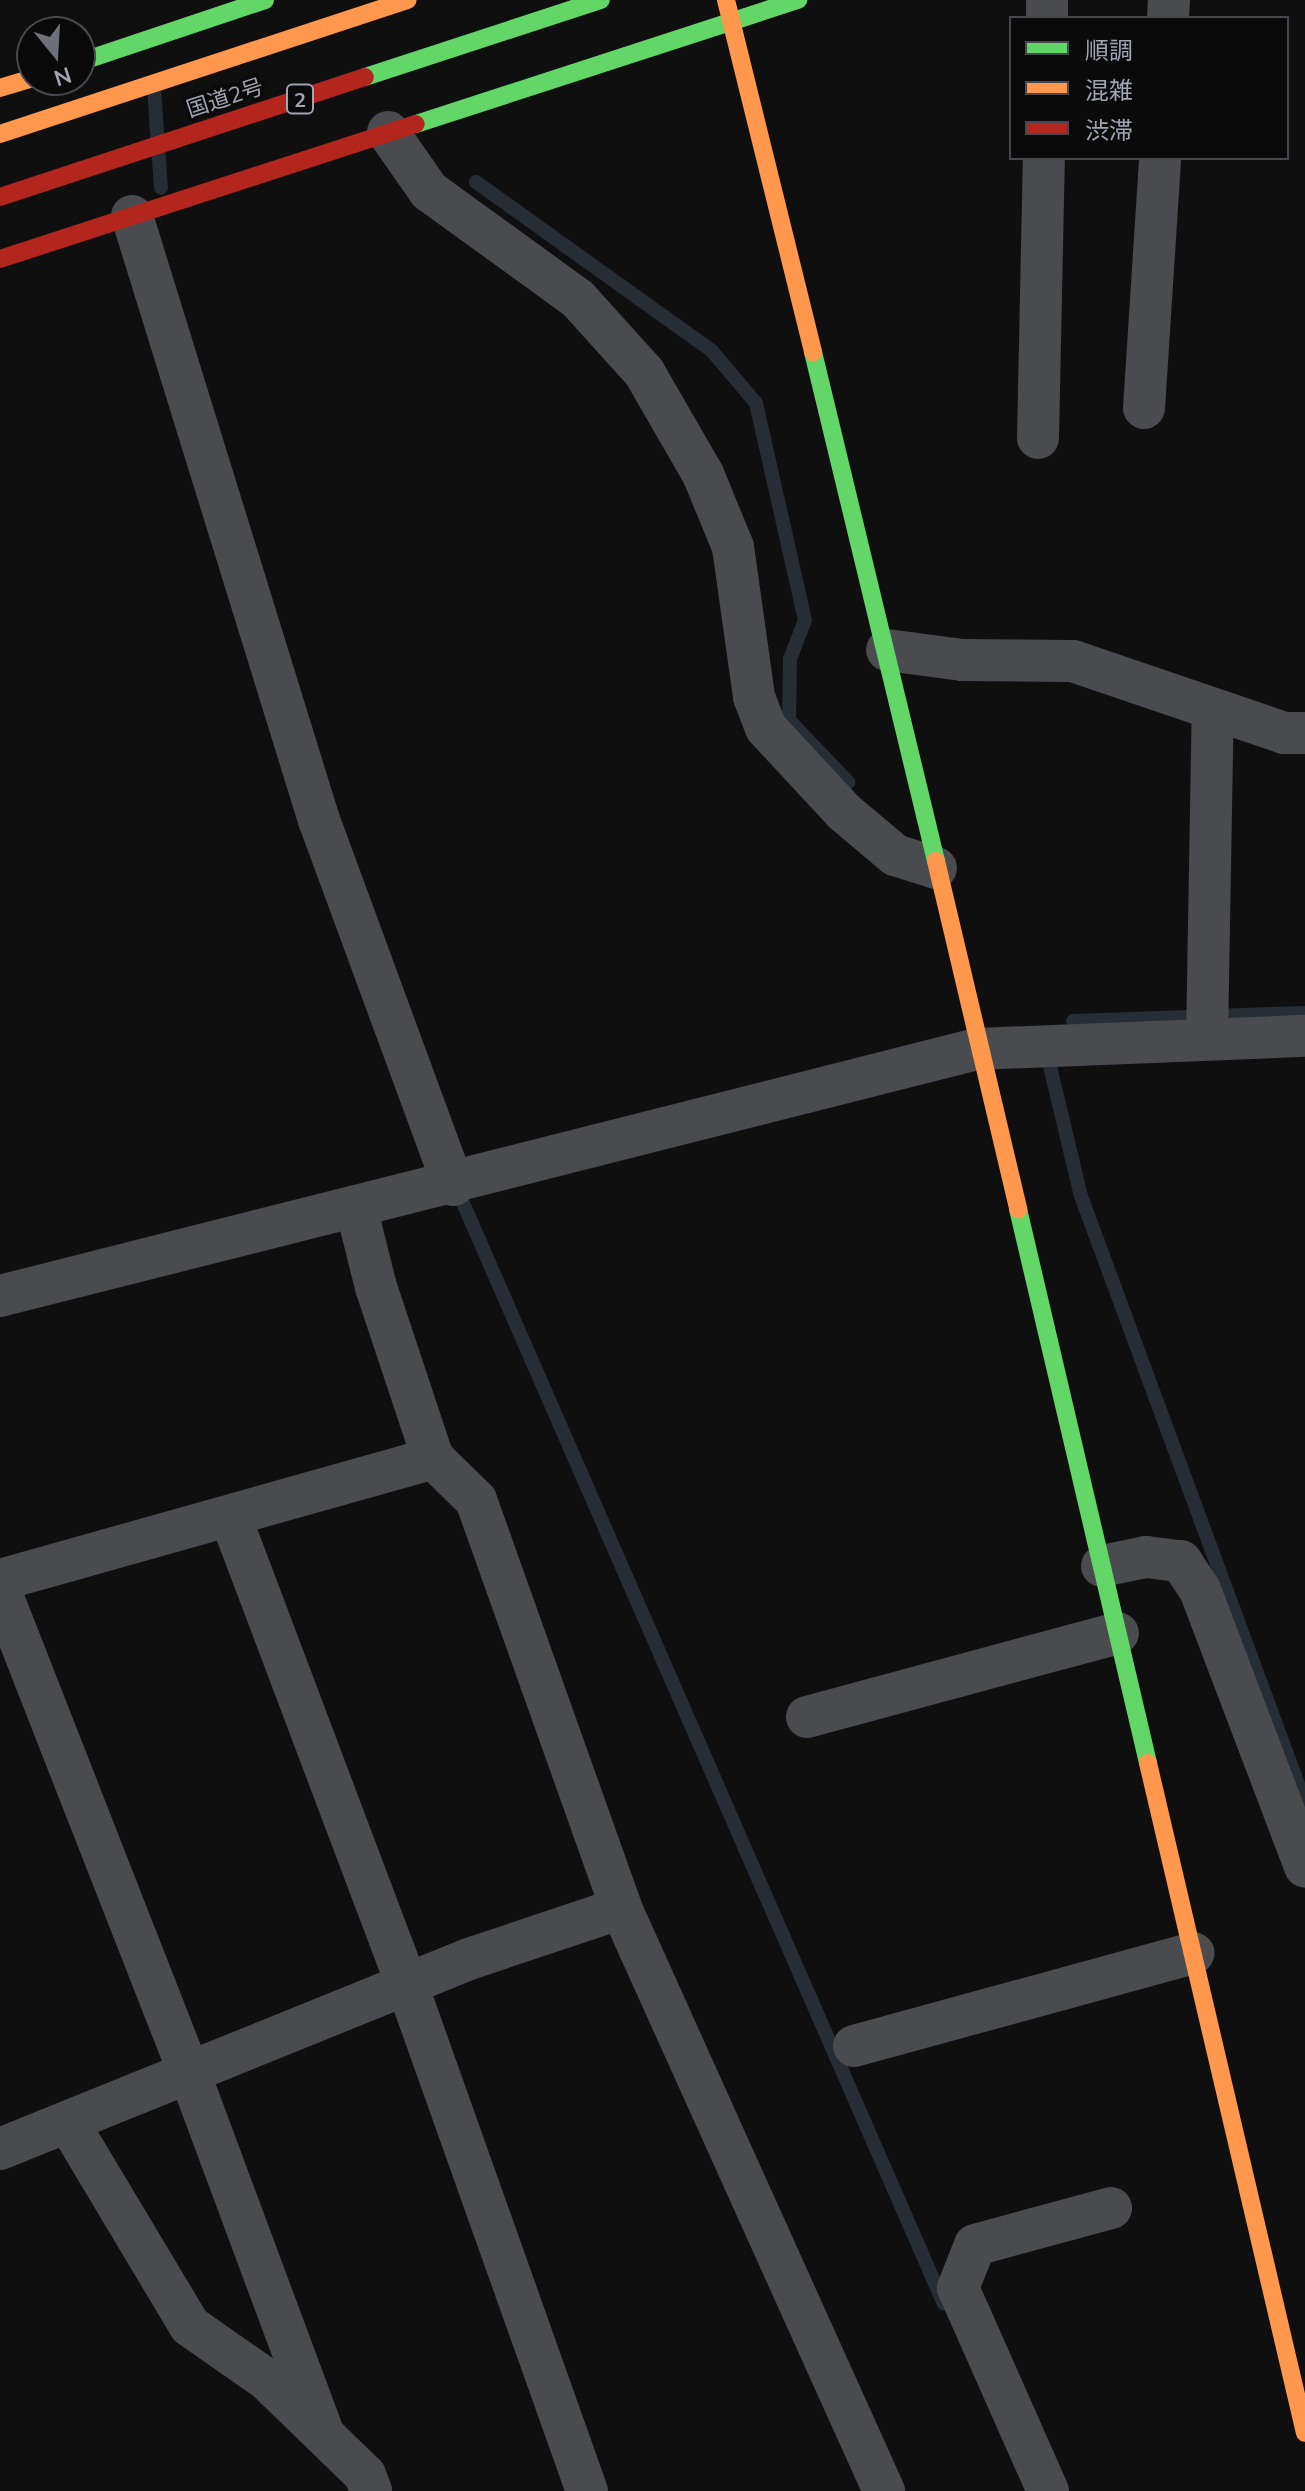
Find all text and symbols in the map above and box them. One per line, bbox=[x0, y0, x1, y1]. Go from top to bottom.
north arrow bbox=[16, 16, 96, 96]
legend bbox=[1009, 16, 1289, 160]
text: 順調 bbox=[1085, 35, 1133, 65]
text: N bbox=[51, 61, 75, 93]
street label: 国道2号 bbox=[183, 73, 267, 123]
text: 混雑 bbox=[1085, 75, 1133, 105]
road number: 2 bbox=[286, 83, 314, 115]
text: 渋滞 bbox=[1085, 115, 1133, 145]

